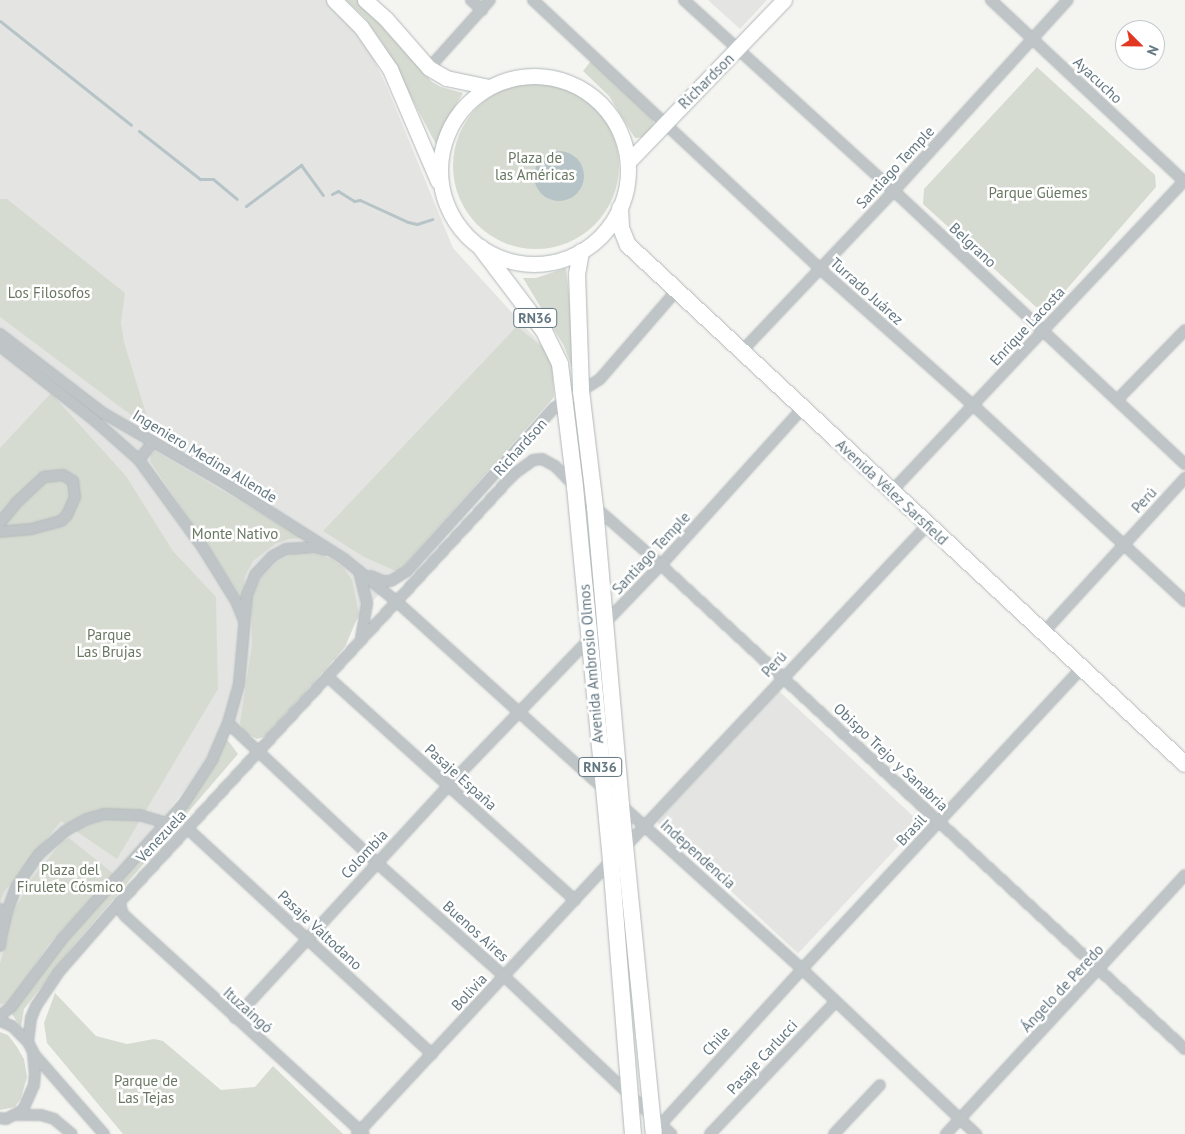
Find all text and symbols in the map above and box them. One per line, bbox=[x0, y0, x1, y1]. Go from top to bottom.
north arrow bbox=[1115, 20, 1165, 70]
text: N bbox=[1143, 43, 1163, 58]
street label: Richardson bbox=[675, 50, 737, 112]
street label: Ayacucho bbox=[1070, 53, 1126, 107]
street label: Santiago Temple bbox=[852, 122, 938, 212]
park label: Plaza de las Américas bbox=[495, 148, 575, 183]
park label: Parque Güemes bbox=[988, 184, 1088, 202]
street label: Belgrano bbox=[946, 219, 1000, 271]
street label: Turrado Juárez bbox=[827, 254, 907, 328]
street label: Enrique Lacosta bbox=[986, 283, 1068, 369]
park label: Los Filosofos bbox=[8, 284, 90, 302]
road number: RN36 bbox=[512, 306, 558, 330]
street label: Ingeniero Medina Allende bbox=[129, 406, 281, 506]
street label: Richardson bbox=[490, 415, 550, 479]
street label: Avenida Vélez Sarsfield bbox=[832, 435, 952, 549]
street label: Perú bbox=[1128, 483, 1160, 517]
street label: Santiago Temple bbox=[608, 508, 694, 598]
park label: Monte Nativo bbox=[192, 525, 278, 543]
street label: Avenida Ambrosio Olmos bbox=[575, 583, 607, 745]
park label: Parque Las Brujas bbox=[77, 625, 141, 660]
street label: Perú bbox=[758, 647, 790, 681]
street label: Obispo Trejo y Sanabria bbox=[830, 699, 952, 815]
street label: Pasaje España bbox=[421, 740, 501, 814]
road number: RN36 bbox=[578, 756, 622, 779]
street label: Venezuela bbox=[132, 806, 190, 866]
street label: Brasil bbox=[892, 811, 930, 849]
street label: Independencia bbox=[657, 816, 739, 892]
street label: Colombia bbox=[337, 826, 391, 882]
park label: Plaza del Firulete Cósmico bbox=[17, 860, 123, 895]
street label: Pasaje Valtodano bbox=[274, 886, 366, 974]
street label: Buenos Aires bbox=[439, 897, 513, 965]
street label: Ángelo de Peredo bbox=[1017, 941, 1107, 1035]
street label: Bolivia bbox=[447, 970, 491, 1014]
street label: Ituzaingó bbox=[220, 983, 276, 1037]
street label: Pasaje Carlucci bbox=[723, 1016, 801, 1098]
street label: Chile bbox=[698, 1023, 734, 1059]
park label: Parque de Las Tejas bbox=[114, 1071, 178, 1106]

